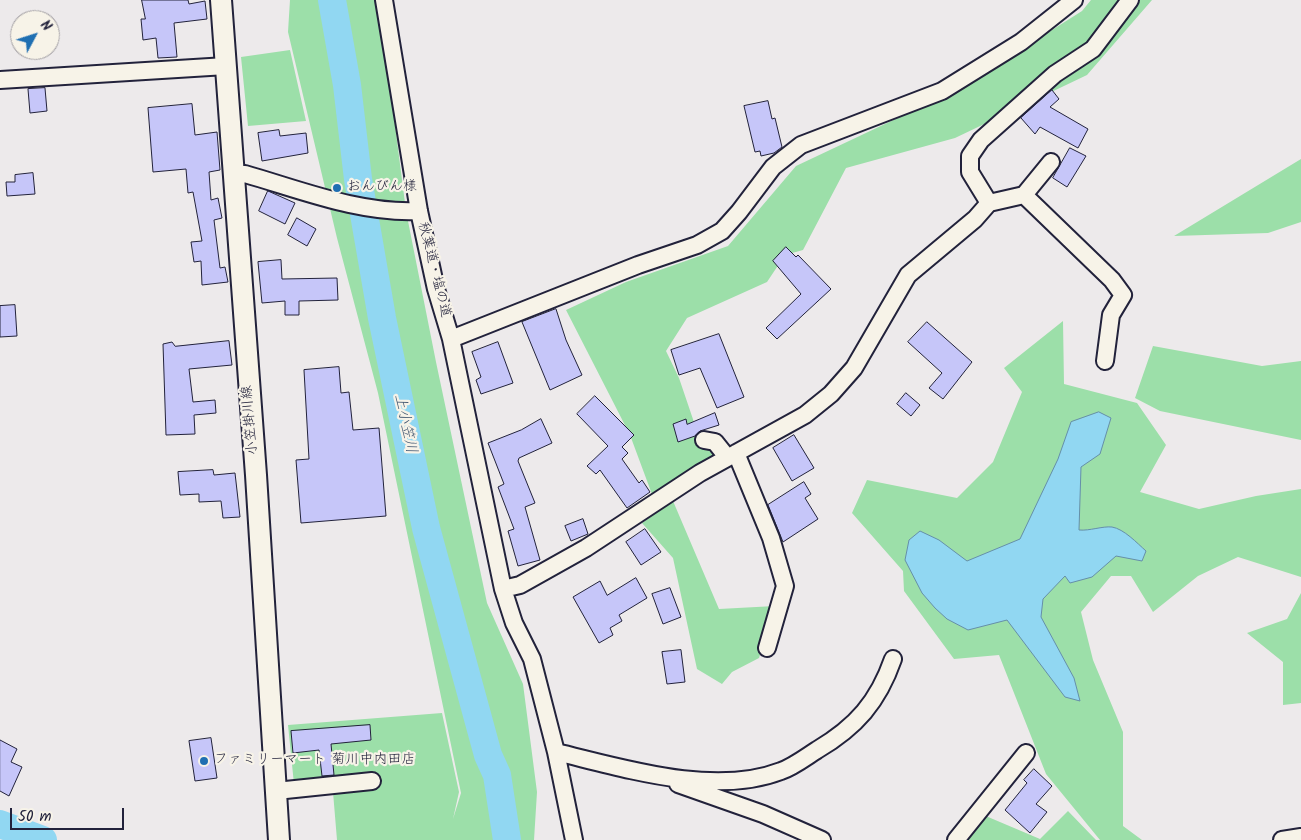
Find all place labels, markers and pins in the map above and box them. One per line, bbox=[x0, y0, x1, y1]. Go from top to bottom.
place label: おんびん様 bbox=[347, 180, 417, 196]
marker: おんびん様 bbox=[331, 182, 343, 194]
place label: ファミリーマート 菊川中内田店 bbox=[214, 753, 416, 769]
marker: ファミリーマート 菊川中内田店 bbox=[198, 755, 210, 767]

